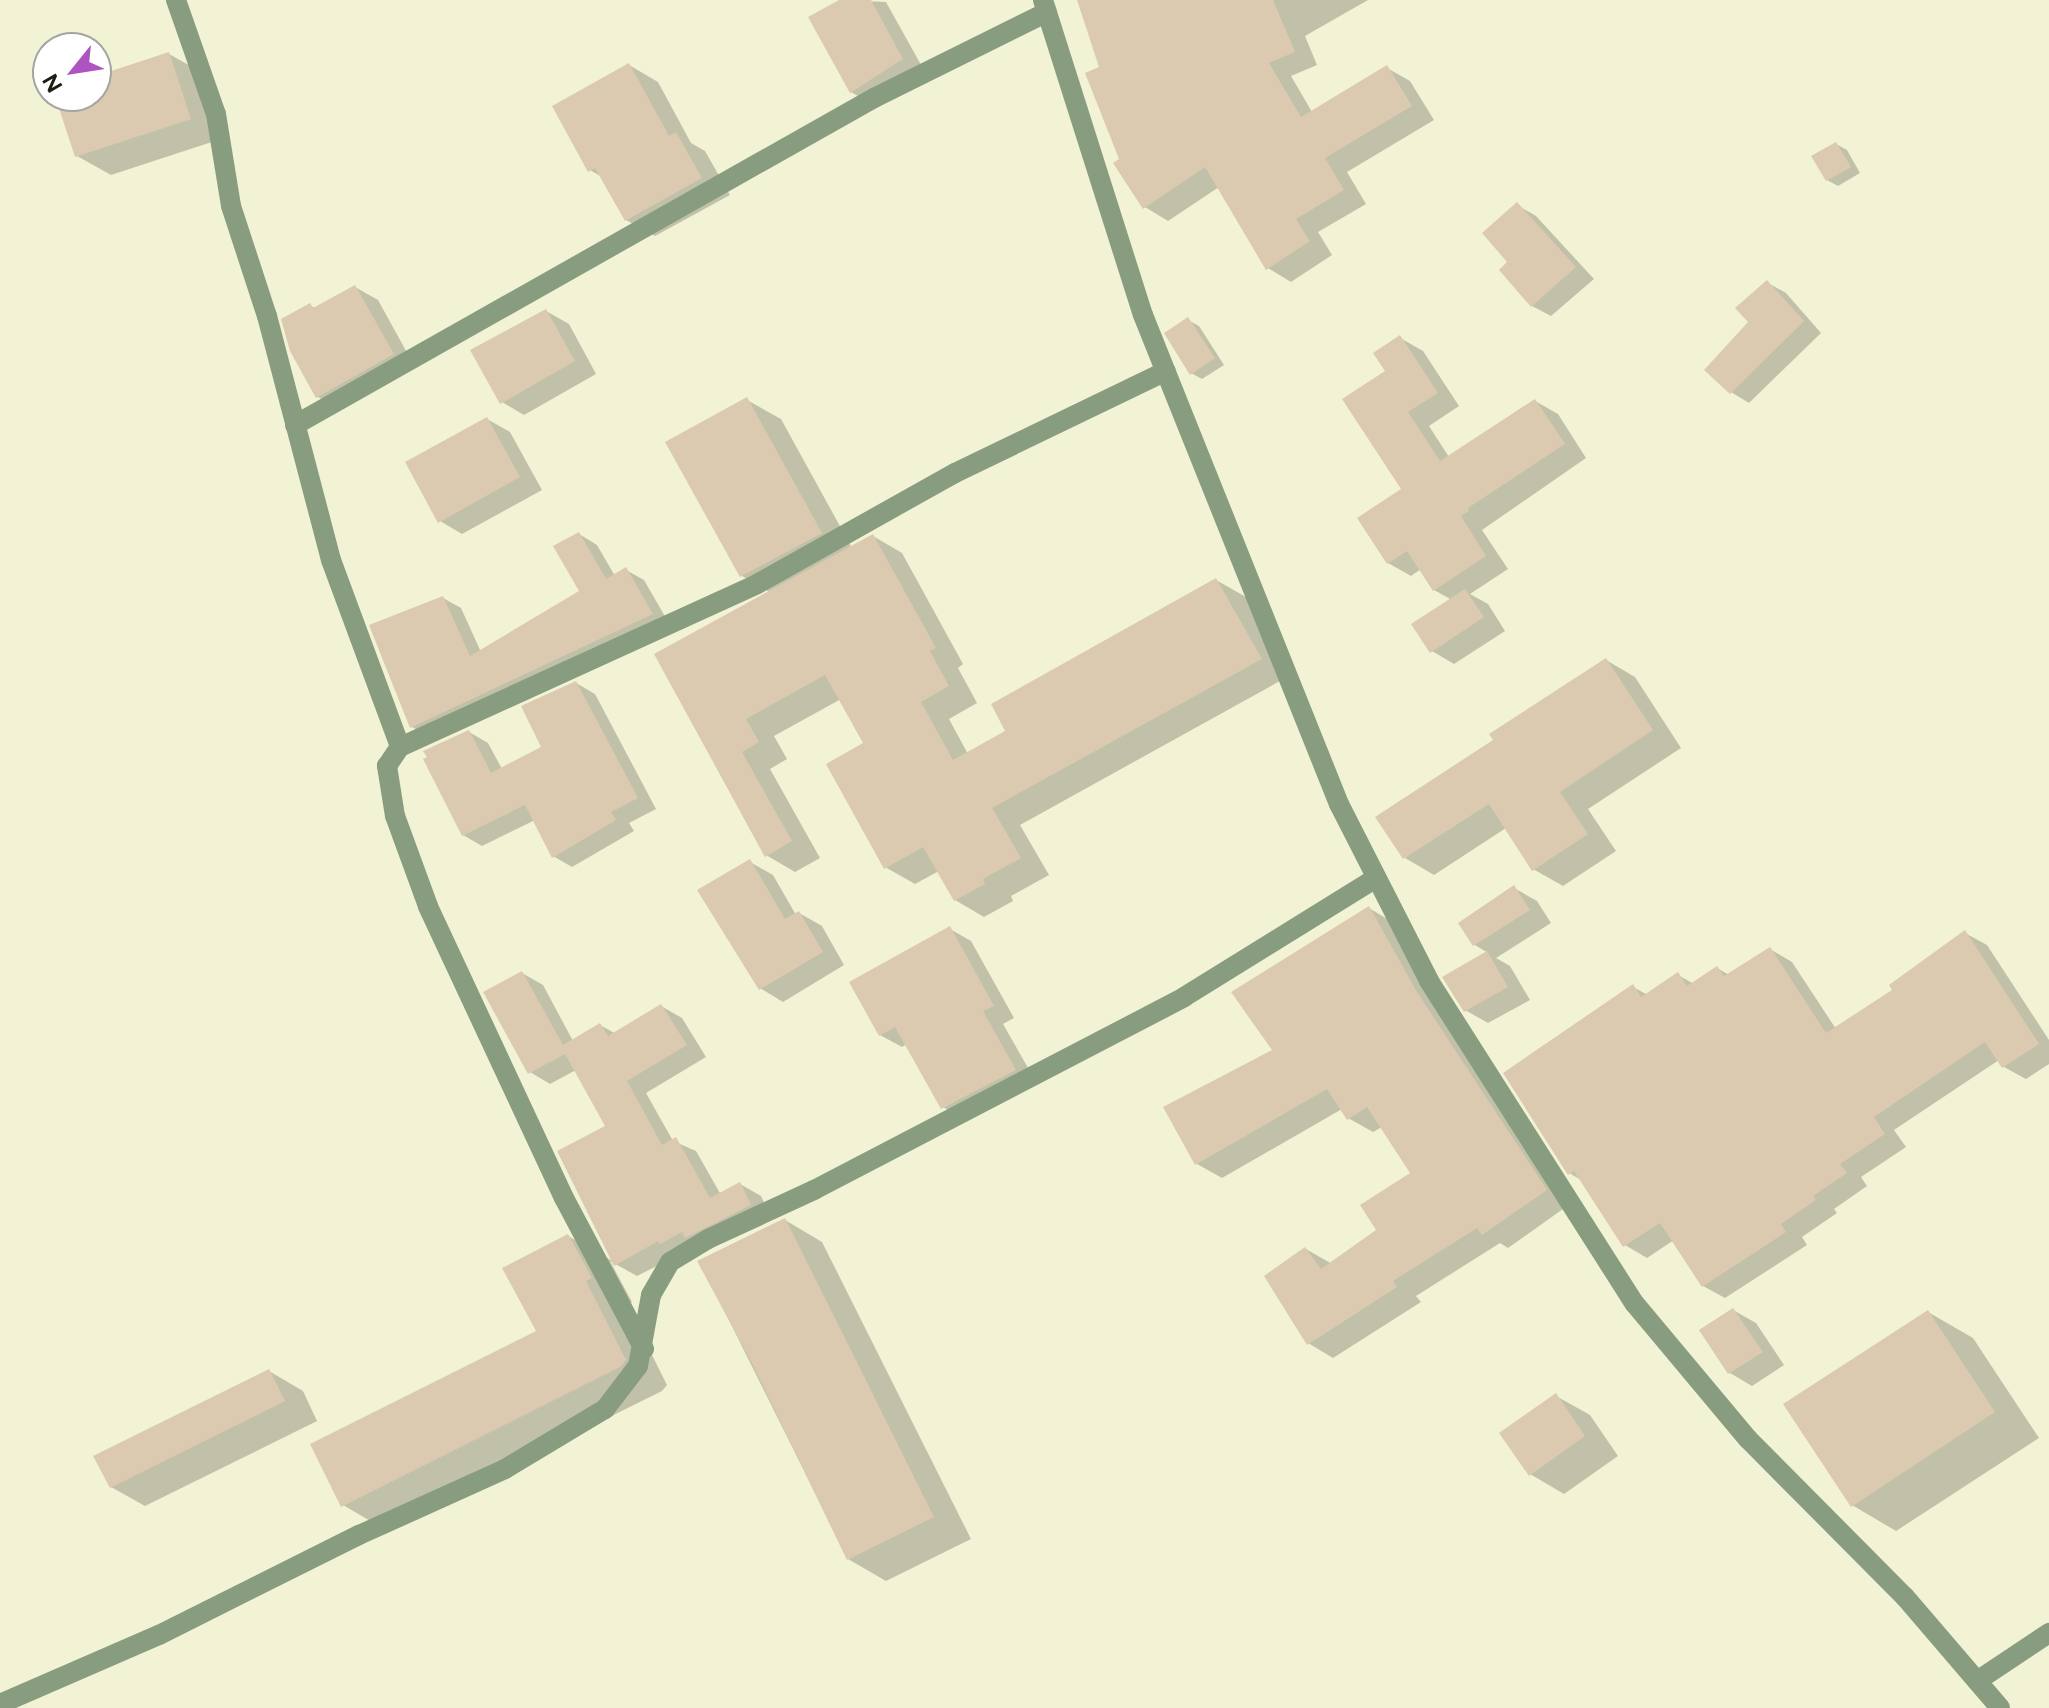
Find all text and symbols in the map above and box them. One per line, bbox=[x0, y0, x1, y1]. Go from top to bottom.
north arrow bbox=[32, 32, 112, 112]
text: N bbox=[37, 69, 68, 97]

